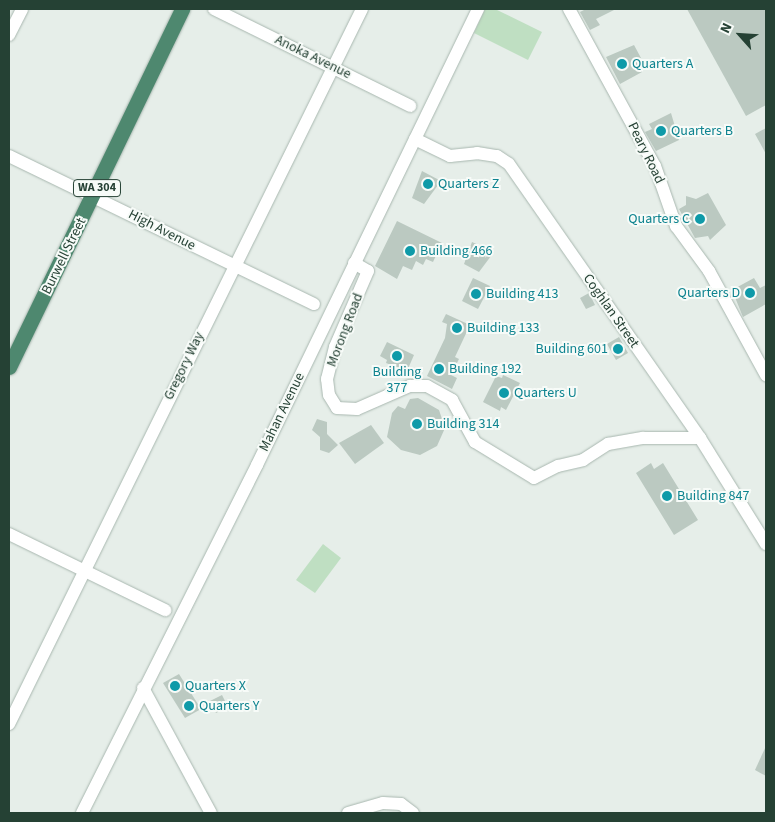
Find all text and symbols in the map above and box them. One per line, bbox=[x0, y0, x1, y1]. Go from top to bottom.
north arrow bbox=[715, 10, 765, 60]
text: N bbox=[715, 20, 738, 37]
street label: Anoka Avenue bbox=[272, 31, 354, 83]
place label: Quarters A bbox=[632, 56, 693, 72]
marker: Quarters A bbox=[616, 58, 628, 70]
street label: Peary Road bbox=[624, 120, 668, 186]
place label: Quarters B bbox=[671, 123, 733, 139]
marker: Quarters B bbox=[655, 125, 667, 137]
place label: Quarters Z bbox=[438, 176, 499, 192]
road number: WA 304 bbox=[72, 178, 122, 198]
marker: Quarters Z bbox=[422, 178, 434, 190]
street label: High Avenue bbox=[126, 206, 198, 254]
place label: Quarters C bbox=[628, 211, 690, 227]
marker: Quarters C bbox=[694, 213, 706, 225]
street label: Burwell Street bbox=[38, 215, 90, 297]
place label: Building 466 bbox=[420, 243, 492, 259]
marker: Building 466 bbox=[404, 245, 416, 257]
street label: Coghlan Street bbox=[579, 271, 643, 351]
place label: Quarters D bbox=[678, 285, 740, 301]
place label: Building 413 bbox=[486, 286, 558, 302]
marker: Quarters D bbox=[744, 287, 756, 299]
marker: Building 413 bbox=[470, 288, 482, 300]
street label: Morong Road bbox=[323, 291, 367, 369]
place label: Building 133 bbox=[467, 320, 539, 336]
marker: Building 133 bbox=[451, 322, 463, 334]
street label: Gregory Way bbox=[160, 329, 208, 403]
place label: Building 601 bbox=[536, 341, 608, 357]
marker: Building 601 bbox=[612, 343, 624, 355]
marker: Building 377 bbox=[391, 350, 403, 362]
place label: Building 192 bbox=[449, 361, 521, 377]
marker: Building 192 bbox=[433, 363, 445, 375]
place label: Building 377 bbox=[373, 364, 421, 397]
street label: Mahan Avenue bbox=[256, 370, 308, 454]
place label: Quarters U bbox=[514, 385, 577, 401]
marker: Quarters U bbox=[498, 387, 510, 399]
place label: Building 314 bbox=[427, 416, 499, 432]
marker: Building 314 bbox=[411, 418, 423, 430]
place label: Building 847 bbox=[677, 488, 749, 504]
marker: Building 847 bbox=[661, 490, 673, 502]
place label: Quarters X bbox=[185, 678, 246, 694]
marker: Quarters X bbox=[169, 680, 181, 692]
place label: Quarters Y bbox=[199, 698, 259, 714]
marker: Quarters Y bbox=[183, 700, 195, 712]

